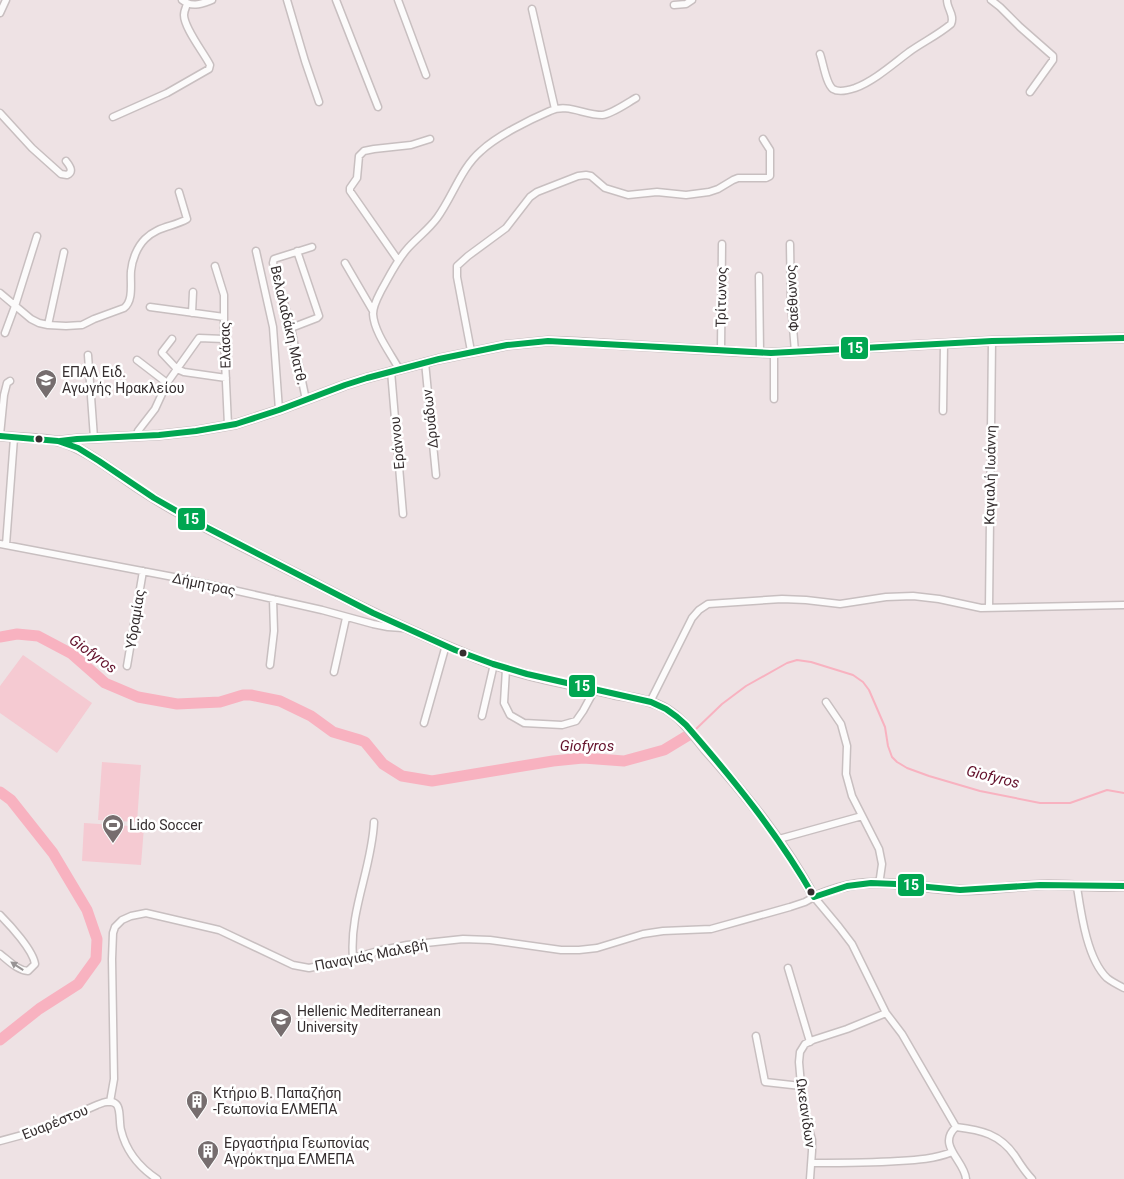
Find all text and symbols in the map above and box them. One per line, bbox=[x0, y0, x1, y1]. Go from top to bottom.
street label: Βελαλαδάκη Ματθ. bbox=[267, 264, 311, 386]
street label: Φαέθωνος bbox=[782, 264, 802, 332]
street label: Τρίτωνος bbox=[712, 267, 730, 327]
street label: Ελάσας bbox=[217, 321, 233, 369]
line badge: 15 bbox=[840, 336, 869, 360]
text: 15 bbox=[847, 340, 863, 356]
place label: ΕΠΑΛ Ειδ. Αγωγής Ηρακλείου bbox=[62, 364, 184, 396]
school or university icon: ΕΠΑΛ Ειδ. Αγωγής Ηρακλείου bbox=[34, 368, 58, 399]
street label: Δρυάδων bbox=[419, 388, 441, 449]
street label: Εράννου bbox=[387, 416, 407, 470]
street label: Καγιαλή Ιωάννη bbox=[981, 425, 999, 525]
unlabelled marker bbox=[34, 434, 44, 444]
line badge: 15 bbox=[177, 507, 206, 531]
text: 15 bbox=[183, 511, 199, 527]
street label: Δήμητρας bbox=[171, 569, 237, 599]
street label: Υδραμίας bbox=[122, 588, 148, 650]
water label: Giofyros bbox=[66, 631, 120, 677]
unlabelled marker bbox=[458, 648, 468, 658]
line badge: 15 bbox=[568, 674, 596, 698]
text: 15 bbox=[574, 678, 590, 694]
water label: Giofyros bbox=[560, 737, 614, 755]
water label: Giofyros bbox=[964, 762, 1022, 792]
sports icon: Lido Soccer bbox=[101, 813, 125, 844]
place label: Lido Soccer bbox=[129, 817, 203, 833]
line badge: 15 bbox=[897, 873, 925, 897]
text: 15 bbox=[903, 877, 919, 893]
unlabelled marker bbox=[806, 887, 816, 897]
street label: Παναγιάς Μαλεβή bbox=[313, 936, 429, 974]
one-way arrow bbox=[10, 961, 23, 971]
place label: Hellenic Mediterranean University bbox=[297, 1003, 441, 1035]
school or university icon: Hellenic Mediterranean University bbox=[269, 1007, 293, 1038]
street label: Ωκεανίδων bbox=[793, 1077, 819, 1149]
place label: Κτήριο Β. Παπαζήση -Γεωπονία ΕΛΜΕΠΑ bbox=[213, 1085, 341, 1117]
building icon: Κτήριο Β. Παπαζήση -Γεωπονία ΕΛΜΕΠΑ bbox=[185, 1089, 209, 1120]
street label: Ευαρέστου bbox=[20, 1102, 90, 1142]
place label: Εργαστήρια Γεωπονίας Αγρόκτημα ΕΛΜΕΠΑ bbox=[224, 1135, 370, 1167]
building icon: Εργαστήρια Γεωπονίας Αγρόκτημα ΕΛΜΕΠΑ bbox=[196, 1139, 220, 1170]

